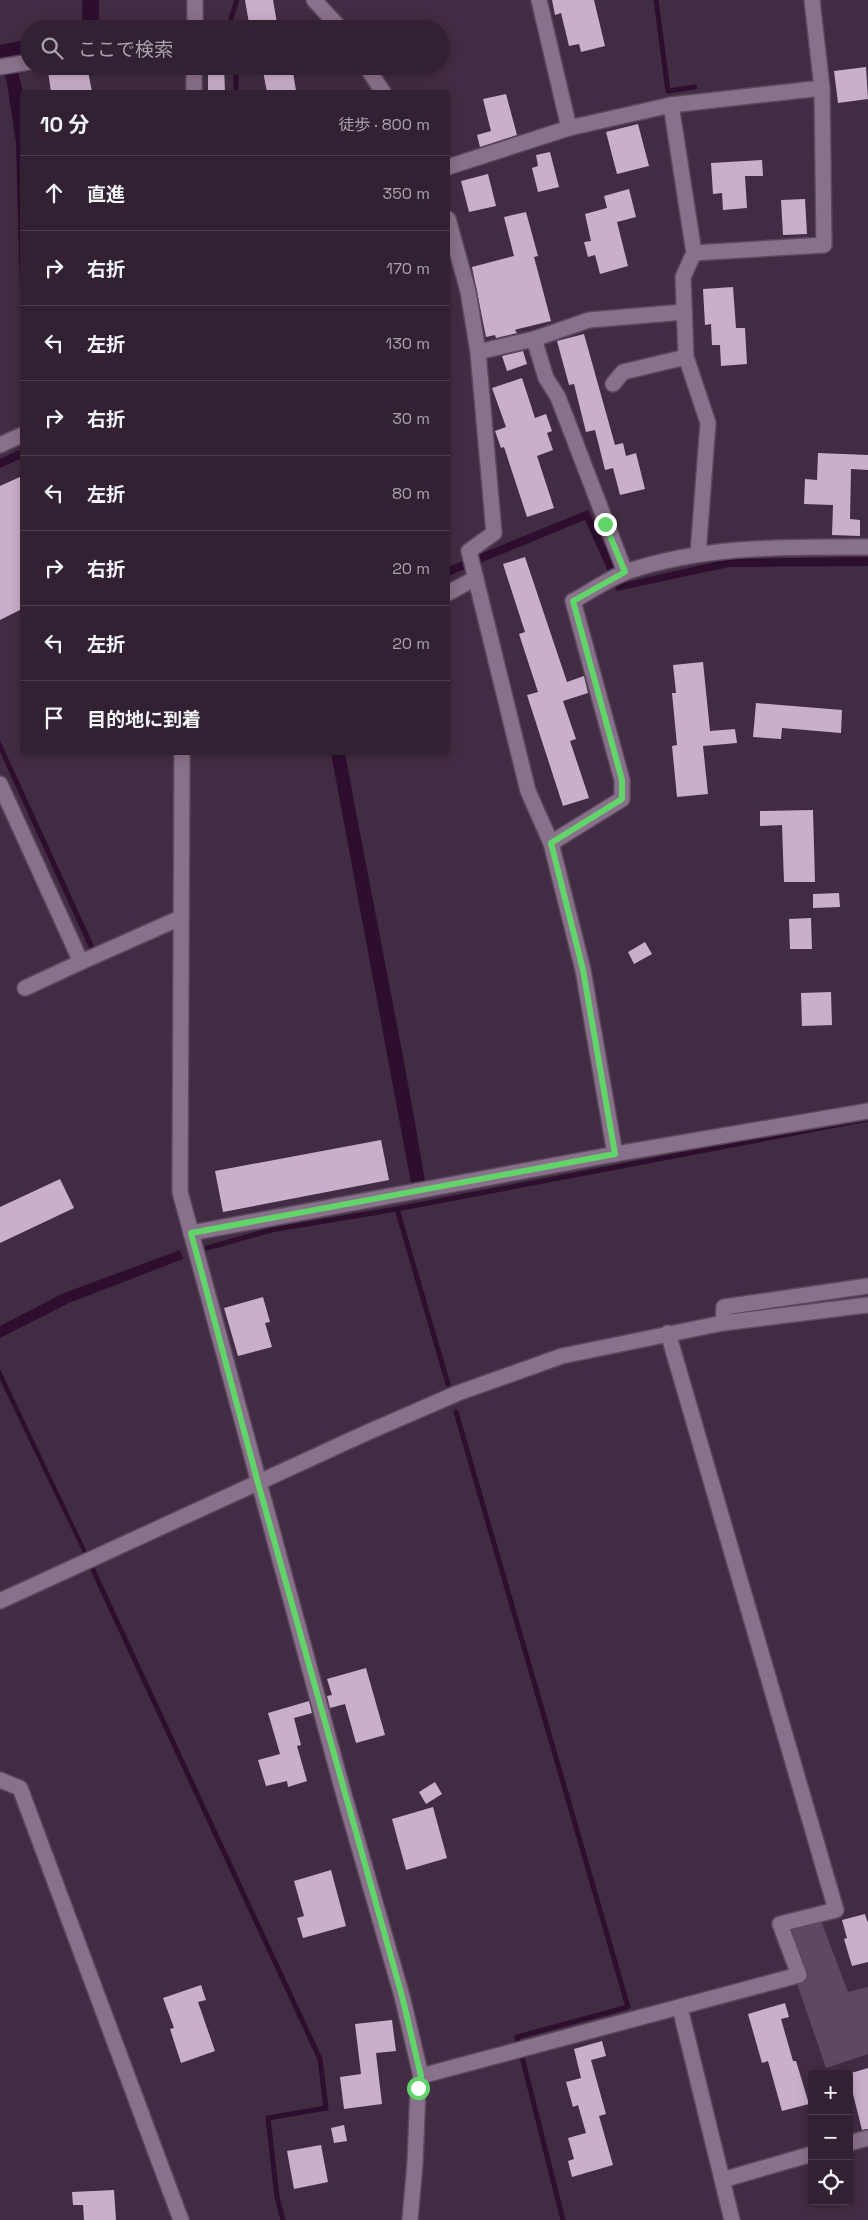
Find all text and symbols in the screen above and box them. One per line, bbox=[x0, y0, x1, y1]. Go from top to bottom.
search box bbox=[20, 20, 450, 75]
icon: search bbox=[38, 34, 66, 62]
text: ここで検索 bbox=[78, 37, 173, 62]
text: 10 分 bbox=[40, 111, 89, 138]
text: 徒歩 · 800 m bbox=[338, 114, 430, 135]
icon: ahead bbox=[40, 179, 68, 207]
text: 直進 bbox=[87, 182, 125, 207]
text: 350 m bbox=[383, 183, 430, 204]
icon: right bbox=[40, 254, 68, 282]
text: 右折 bbox=[87, 257, 125, 282]
text: 170 m bbox=[386, 258, 430, 279]
icon: left bbox=[40, 329, 68, 357]
text: 左折 bbox=[87, 332, 125, 357]
text: 130 m bbox=[386, 333, 430, 354]
icon: right bbox=[40, 404, 68, 432]
text: 右折 bbox=[87, 407, 125, 432]
text: 30 m bbox=[392, 408, 430, 429]
icon: left bbox=[40, 479, 68, 507]
text: 左折 bbox=[87, 482, 125, 507]
text: 80 m bbox=[392, 483, 430, 504]
route end bbox=[594, 513, 617, 536]
icon: right bbox=[40, 554, 68, 582]
text: 右折 bbox=[87, 557, 125, 582]
text: 20 m bbox=[392, 558, 430, 579]
icon: left bbox=[40, 629, 68, 657]
text: 左折 bbox=[87, 632, 125, 657]
text: 20 m bbox=[392, 633, 430, 654]
icon: arrive bbox=[40, 704, 68, 732]
text: 目的地に到着 bbox=[87, 707, 201, 732]
map controls bbox=[808, 2070, 853, 2205]
button: + bbox=[808, 2070, 853, 2115]
route start bbox=[407, 2077, 430, 2100]
button: − bbox=[808, 2115, 853, 2160]
button: locate bbox=[808, 2160, 853, 2205]

